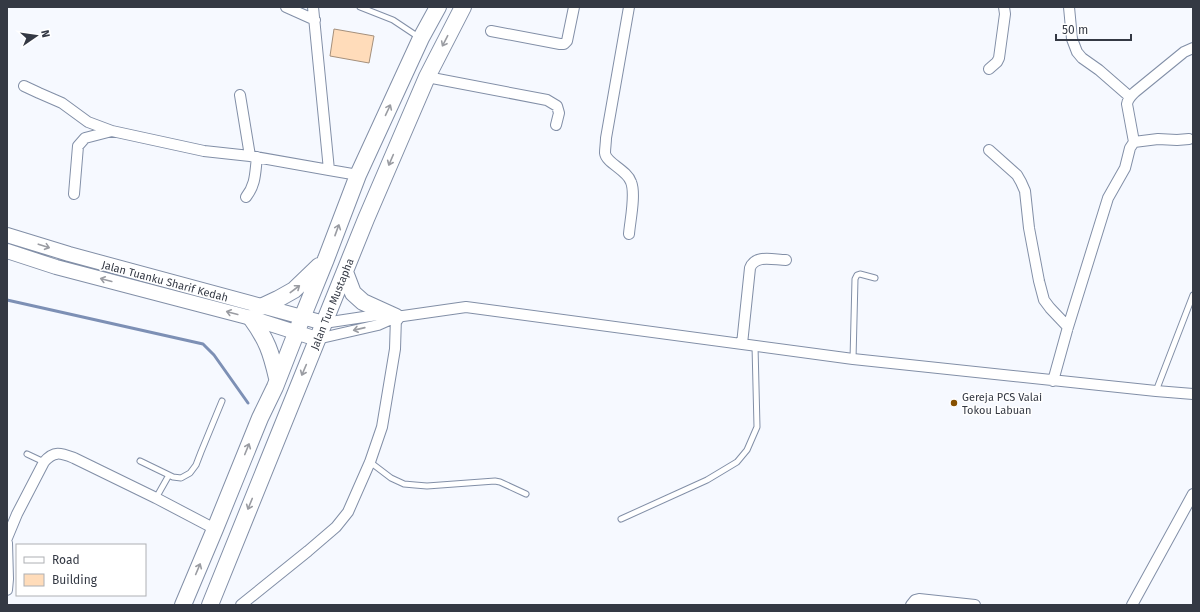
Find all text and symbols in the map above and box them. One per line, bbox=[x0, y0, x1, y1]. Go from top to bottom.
north arrow bbox=[16, 16, 56, 56]
scale bar bbox=[1056, 16, 1131, 42]
text: 50 m bbox=[1062, 23, 1088, 37]
text: N bbox=[38, 29, 52, 39]
one-way arrow bbox=[441, 35, 448, 47]
one-way arrow bbox=[385, 104, 392, 116]
one-way arrow bbox=[387, 153, 395, 165]
one-way arrow bbox=[334, 224, 342, 236]
one-way arrow bbox=[38, 243, 50, 251]
street label: Jalan Tun Mustapha bbox=[308, 256, 357, 352]
street label: Jalan Tuanku Sharif Kedah bbox=[100, 258, 230, 305]
one-way arrow bbox=[99, 276, 112, 284]
one-way arrow bbox=[289, 285, 300, 293]
one-way arrow bbox=[225, 309, 238, 316]
one-way arrow bbox=[353, 326, 366, 334]
one-way arrow bbox=[300, 364, 308, 376]
place label: Gereja PCS Valai Tokou Labuan bbox=[962, 391, 1042, 417]
marker: Gereja PCS Valai Tokou Labuan bbox=[949, 398, 959, 408]
one-way arrow bbox=[244, 443, 252, 455]
one-way arrow bbox=[246, 498, 254, 510]
legend bbox=[16, 544, 146, 596]
text: Road bbox=[52, 553, 80, 567]
one-way arrow bbox=[195, 564, 203, 576]
text: Building bbox=[52, 573, 98, 587]

